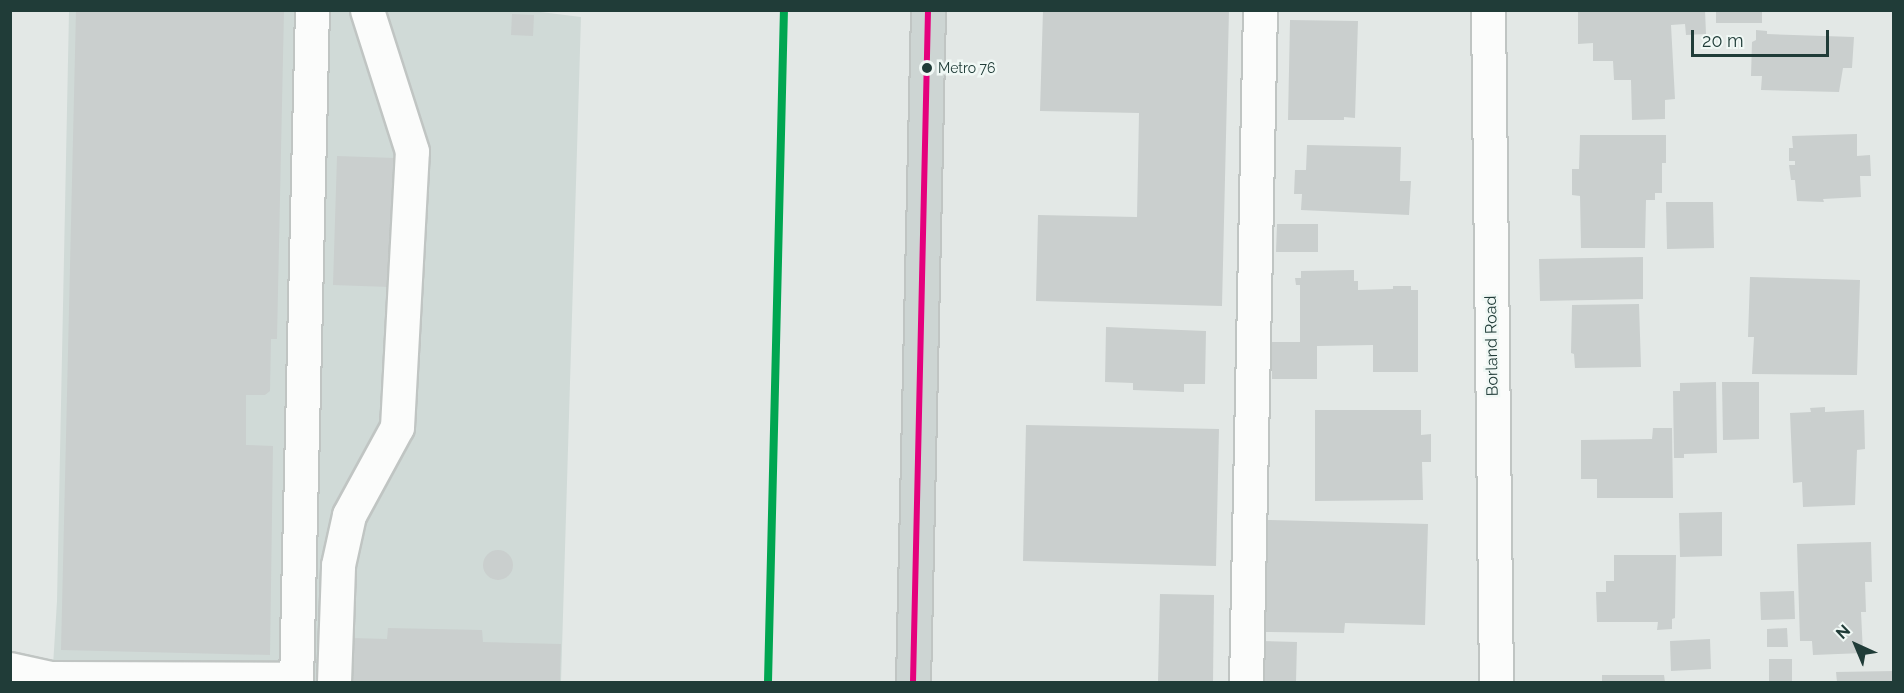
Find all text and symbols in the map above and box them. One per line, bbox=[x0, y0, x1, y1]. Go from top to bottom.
scale bar bbox=[1694, 18, 1832, 56]
text: 20 m bbox=[1702, 30, 1744, 51]
place label: Metro 76 bbox=[938, 60, 996, 76]
marker: Metro 76 bbox=[921, 62, 933, 74]
street label: Borland Road bbox=[1482, 296, 1502, 396]
north arrow bbox=[1826, 615, 1886, 675]
text: N bbox=[1832, 621, 1854, 643]

